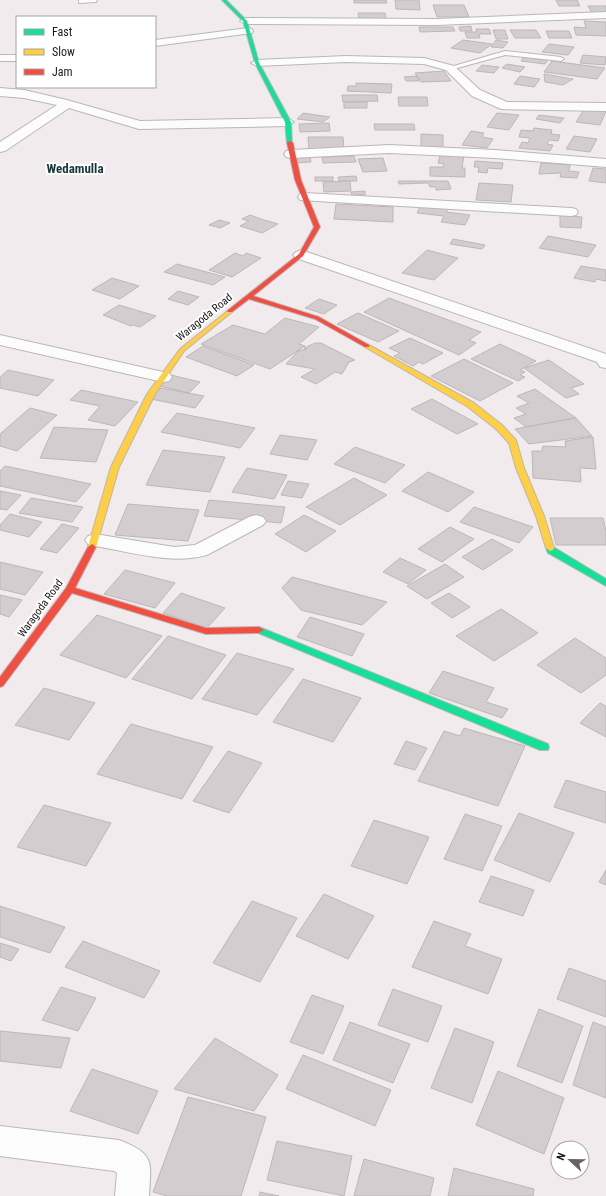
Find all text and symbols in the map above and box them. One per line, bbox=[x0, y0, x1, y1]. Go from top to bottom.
legend bbox=[16, 16, 156, 88]
text: Fast bbox=[52, 25, 73, 39]
text: Slow bbox=[52, 45, 75, 59]
text: Jam bbox=[52, 65, 73, 79]
district label: Wedamulla bbox=[46, 161, 104, 176]
street label: Waragoda Road bbox=[174, 291, 235, 344]
street label: Waragoda Road bbox=[15, 577, 66, 640]
north arrow bbox=[550, 1140, 590, 1180]
text: N bbox=[554, 1151, 569, 1162]

